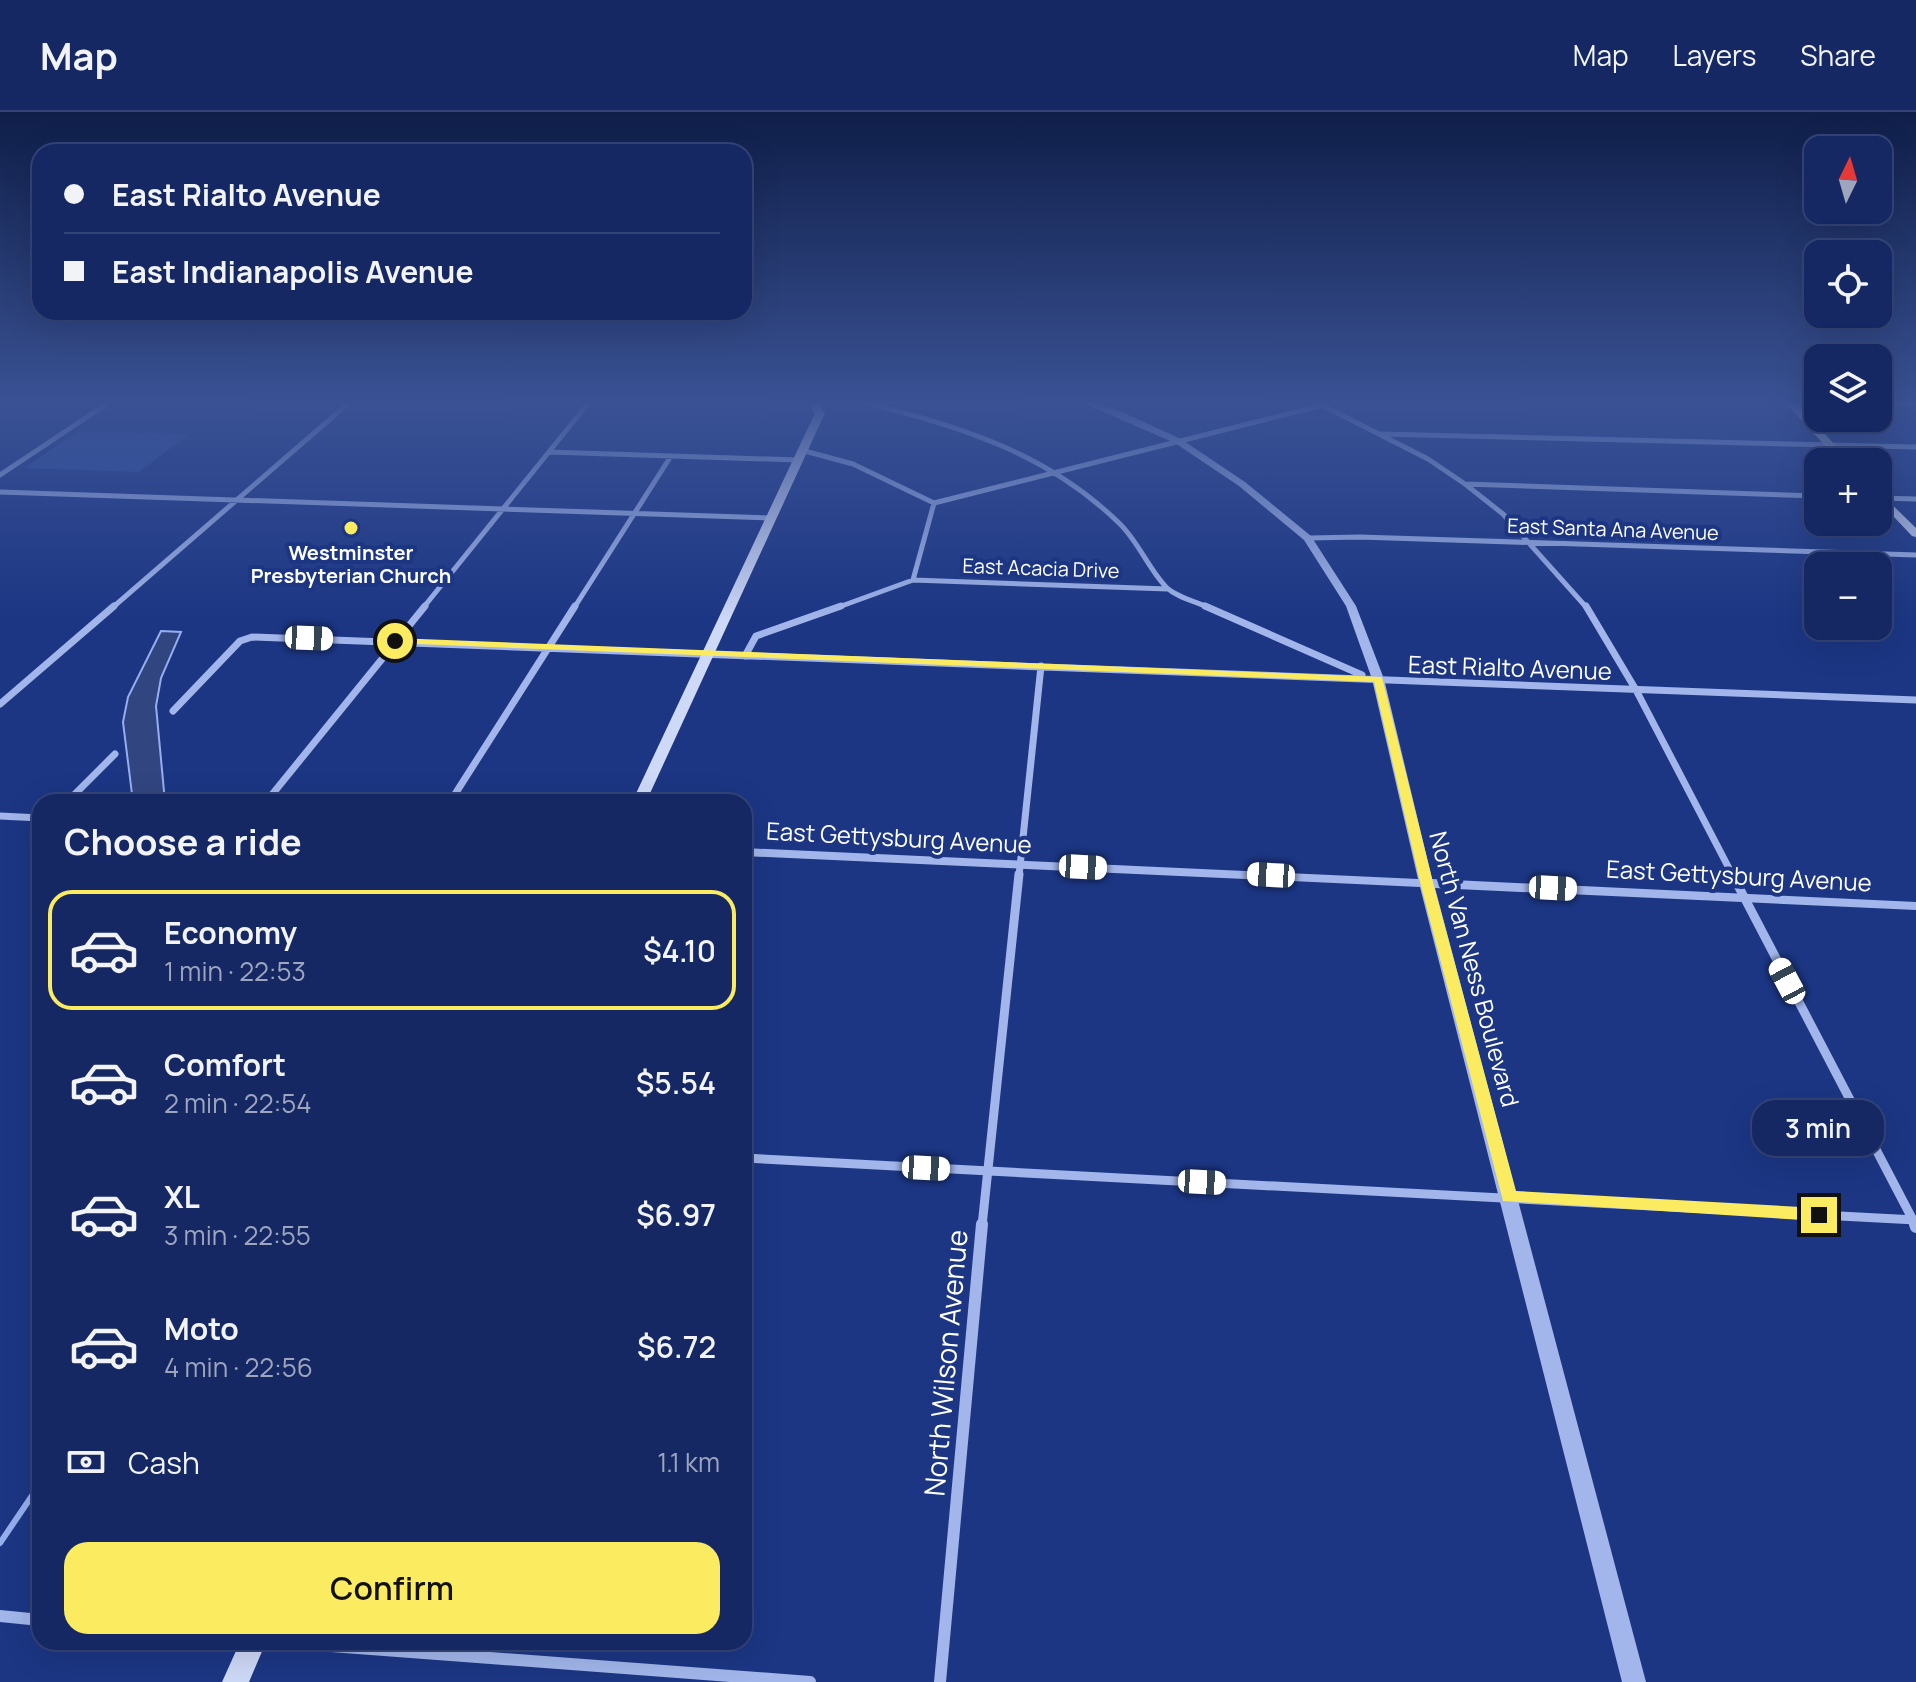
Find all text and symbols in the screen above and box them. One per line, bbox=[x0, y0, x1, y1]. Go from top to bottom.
text: Map bbox=[40, 29, 118, 81]
text: Map bbox=[1573, 36, 1629, 74]
text: Layers bbox=[1673, 36, 1756, 74]
text: Share bbox=[1800, 36, 1876, 74]
north arrow bbox=[1804, 136, 1892, 224]
map controls bbox=[1804, 136, 1892, 640]
text: East Rialto Avenue bbox=[112, 174, 381, 215]
button: locate bbox=[1804, 240, 1892, 328]
text: East Indianapolis Avenue bbox=[112, 251, 473, 292]
button: layers bbox=[1804, 344, 1892, 432]
button: + bbox=[1804, 448, 1892, 536]
street label: East Santa Ana Avenue bbox=[1507, 512, 1719, 546]
marker: Westminster Presbyterian Church bbox=[342, 519, 360, 537]
place label: Westminster Presbyterian Church bbox=[251, 539, 451, 589]
street label: East Acacia Drive bbox=[962, 552, 1120, 584]
button: − bbox=[1804, 552, 1892, 640]
route start bbox=[377, 623, 413, 659]
car bbox=[285, 625, 333, 651]
street label: East Rialto Avenue bbox=[1407, 647, 1613, 687]
street label: East Gettysburg Avenue bbox=[765, 814, 1033, 860]
text: Choose a ride bbox=[64, 817, 302, 866]
street label: North Van Ness Boulevard bbox=[1422, 828, 1528, 1110]
street label: East Gettysburg Avenue bbox=[1605, 852, 1873, 898]
car bbox=[1058, 854, 1108, 880]
car bbox=[1246, 862, 1296, 888]
car bbox=[1528, 875, 1578, 901]
text: Economy bbox=[164, 912, 297, 953]
icon: car bbox=[68, 914, 140, 986]
text: $4.10 bbox=[643, 930, 716, 971]
text: 1 min · 22:53 bbox=[164, 953, 306, 989]
car bbox=[1765, 954, 1809, 1008]
text: Comfort bbox=[164, 1044, 286, 1085]
icon: car bbox=[68, 1046, 140, 1118]
text: $5.54 bbox=[636, 1062, 716, 1103]
text: 2 min · 22:54 bbox=[164, 1085, 312, 1121]
callout: 3 min bbox=[1753, 1099, 1885, 1155]
text: 3 min bbox=[1785, 1110, 1851, 1146]
car bbox=[901, 1155, 951, 1181]
car bbox=[1177, 1169, 1227, 1195]
text: XL bbox=[164, 1176, 200, 1217]
icon: car bbox=[68, 1178, 140, 1250]
text: $6.97 bbox=[636, 1194, 716, 1235]
route end bbox=[1801, 1197, 1837, 1233]
text: 3 min · 22:55 bbox=[164, 1217, 311, 1253]
street label: North Wilson Avenue bbox=[914, 1228, 976, 1498]
text: Moto bbox=[164, 1308, 239, 1349]
icon: car bbox=[68, 1310, 140, 1382]
text: $6.72 bbox=[637, 1326, 716, 1367]
text: 4 min · 22:56 bbox=[164, 1349, 313, 1385]
icon: cash bbox=[64, 1440, 108, 1484]
text: Cash bbox=[128, 1442, 200, 1483]
text: 1.1 km bbox=[657, 1444, 720, 1480]
button: Confirm bbox=[64, 1542, 720, 1634]

